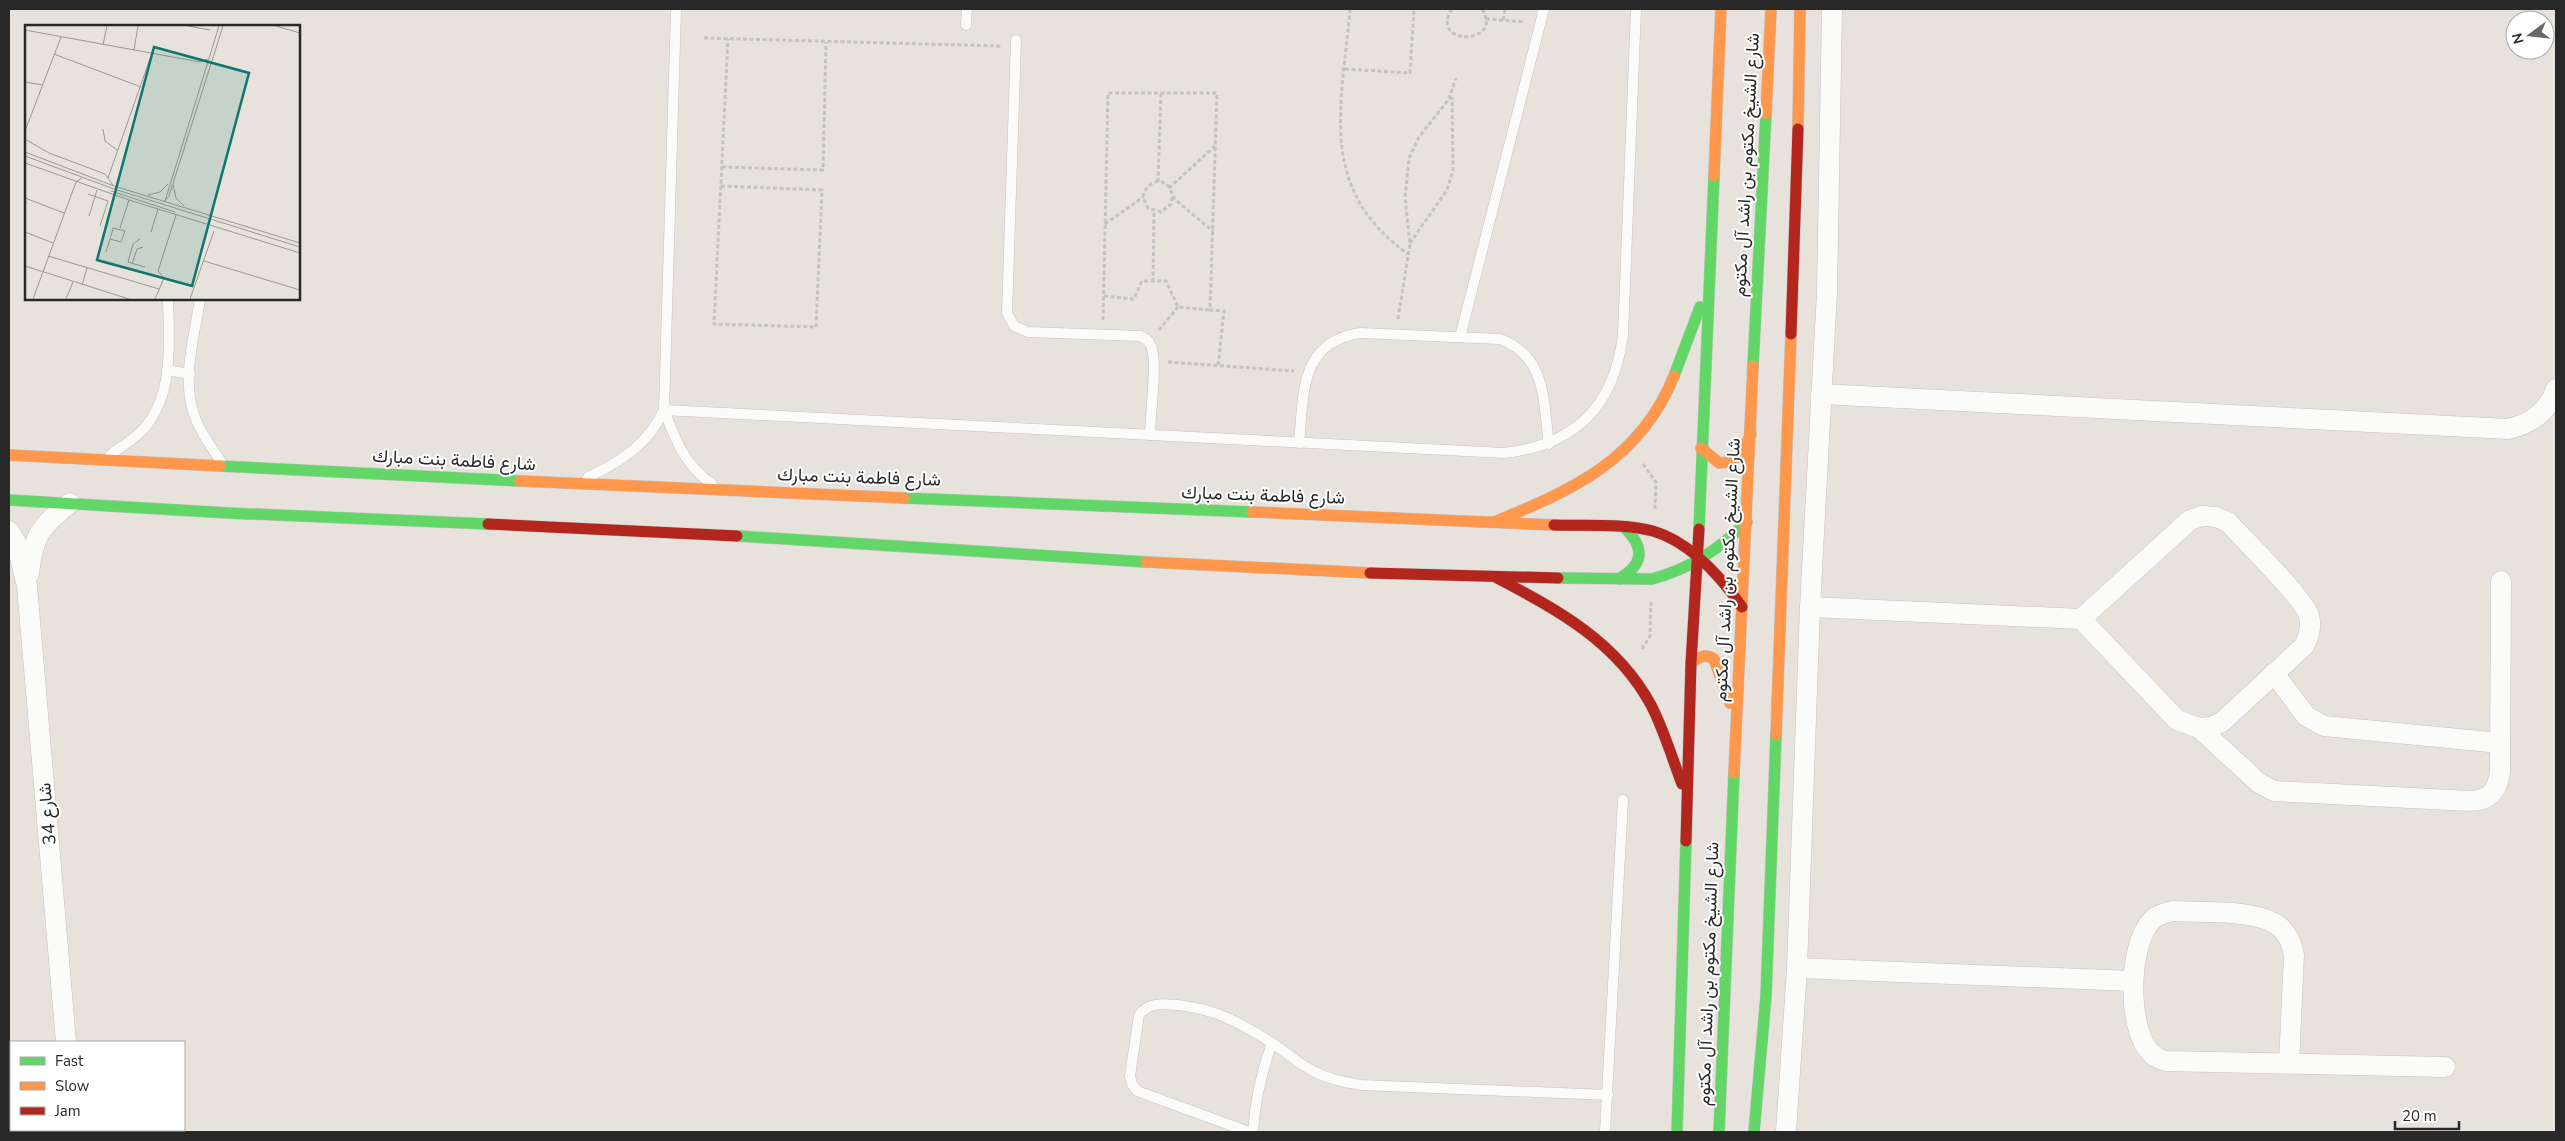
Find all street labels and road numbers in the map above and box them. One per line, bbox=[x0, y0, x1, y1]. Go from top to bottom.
street label: شارع الشيخ مكتوم بن راشد آل مكتوم bbox=[1727, 32, 1765, 298]
street label: شارع الشيخ مكتوم بن راشد آل مكتوم bbox=[1708, 437, 1746, 703]
street label: شارع فاطمة بنت مبارك bbox=[372, 444, 536, 476]
street label: شارع فاطمة بنت مبارك bbox=[777, 462, 941, 492]
street label: شارع فاطمة بنت مبارك bbox=[1181, 480, 1345, 510]
street label: شارع 34 bbox=[32, 782, 62, 846]
street label: شارع الشيخ مكتوم بن راشد آل مكتوم bbox=[1691, 841, 1725, 1107]

